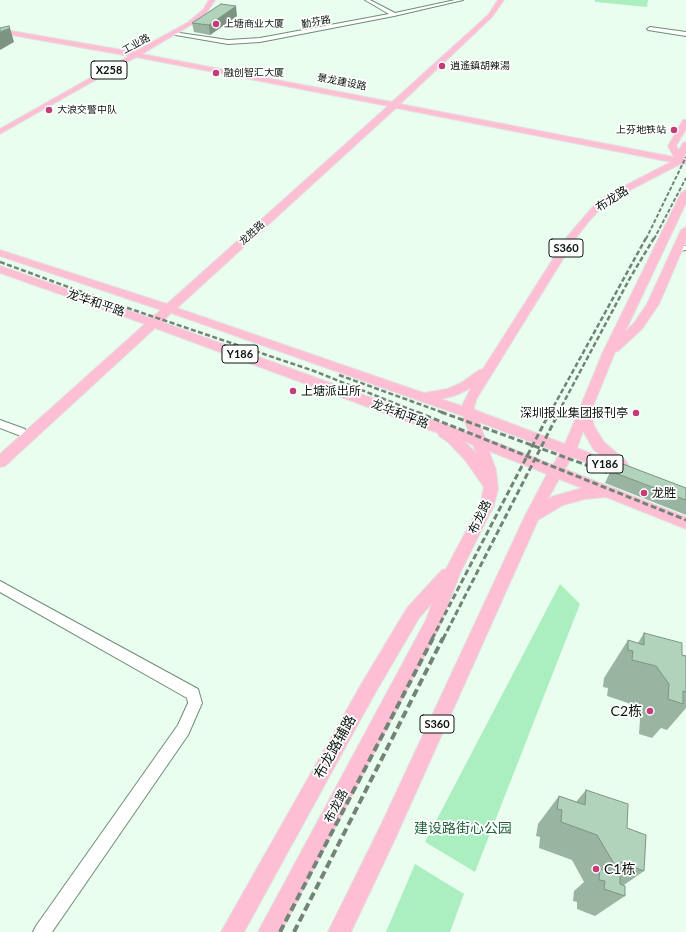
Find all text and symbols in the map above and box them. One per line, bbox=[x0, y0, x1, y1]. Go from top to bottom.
street label: 勤芬路 bbox=[300, 13, 332, 31]
place label: 上塘商业大厦 bbox=[224, 18, 284, 30]
marker: 上塘商业大厦 bbox=[211, 19, 221, 29]
street label: 工业路 bbox=[120, 31, 152, 57]
place label: 逍遙鎮胡辣湯 bbox=[450, 60, 510, 72]
road number: X258 bbox=[91, 61, 127, 79]
marker: 逍遙鎮胡辣湯 bbox=[437, 61, 447, 71]
place label: 融创智汇大厦 bbox=[224, 67, 284, 79]
marker: 融创智汇大厦 bbox=[211, 68, 221, 78]
street label: 景龙建设路 bbox=[316, 71, 368, 93]
place label: 大浪交警中队 bbox=[57, 104, 117, 116]
marker: 大浪交警中队 bbox=[44, 105, 54, 115]
place label: 上芬地铁站 bbox=[616, 124, 666, 136]
marker: 上芬地铁站 bbox=[669, 125, 679, 135]
street label: 布龙路 bbox=[593, 183, 631, 215]
street label: 龙胜路 bbox=[237, 219, 267, 247]
road number: S360 bbox=[549, 239, 583, 257]
street label: 龙华和平路 bbox=[65, 286, 127, 320]
road number: Y186 bbox=[222, 345, 258, 363]
place label: 上塘派出所 bbox=[301, 384, 361, 398]
marker: 上塘派出所 bbox=[288, 386, 298, 396]
street label: 龙华和平路 bbox=[369, 397, 431, 431]
place label: 深圳报业集团报刊亭 bbox=[520, 406, 628, 420]
marker: 深圳报业集团报刊亭 bbox=[631, 408, 641, 418]
road number: Y186 bbox=[587, 455, 623, 473]
place label: 龙胜 bbox=[652, 486, 676, 500]
marker: 龙胜 bbox=[639, 488, 649, 498]
street label: 布龙路 bbox=[466, 498, 494, 536]
place label: C2栋 bbox=[611, 703, 642, 719]
marker: C2栋 bbox=[645, 706, 655, 716]
street label: 布龙路辅路 bbox=[311, 712, 359, 782]
road number: S360 bbox=[420, 715, 454, 733]
street label: 布龙路 bbox=[321, 787, 351, 825]
park label: 建设路街心公园 bbox=[414, 820, 512, 836]
place label: C1栋 bbox=[604, 861, 635, 877]
marker: C1栋 bbox=[591, 864, 601, 874]

